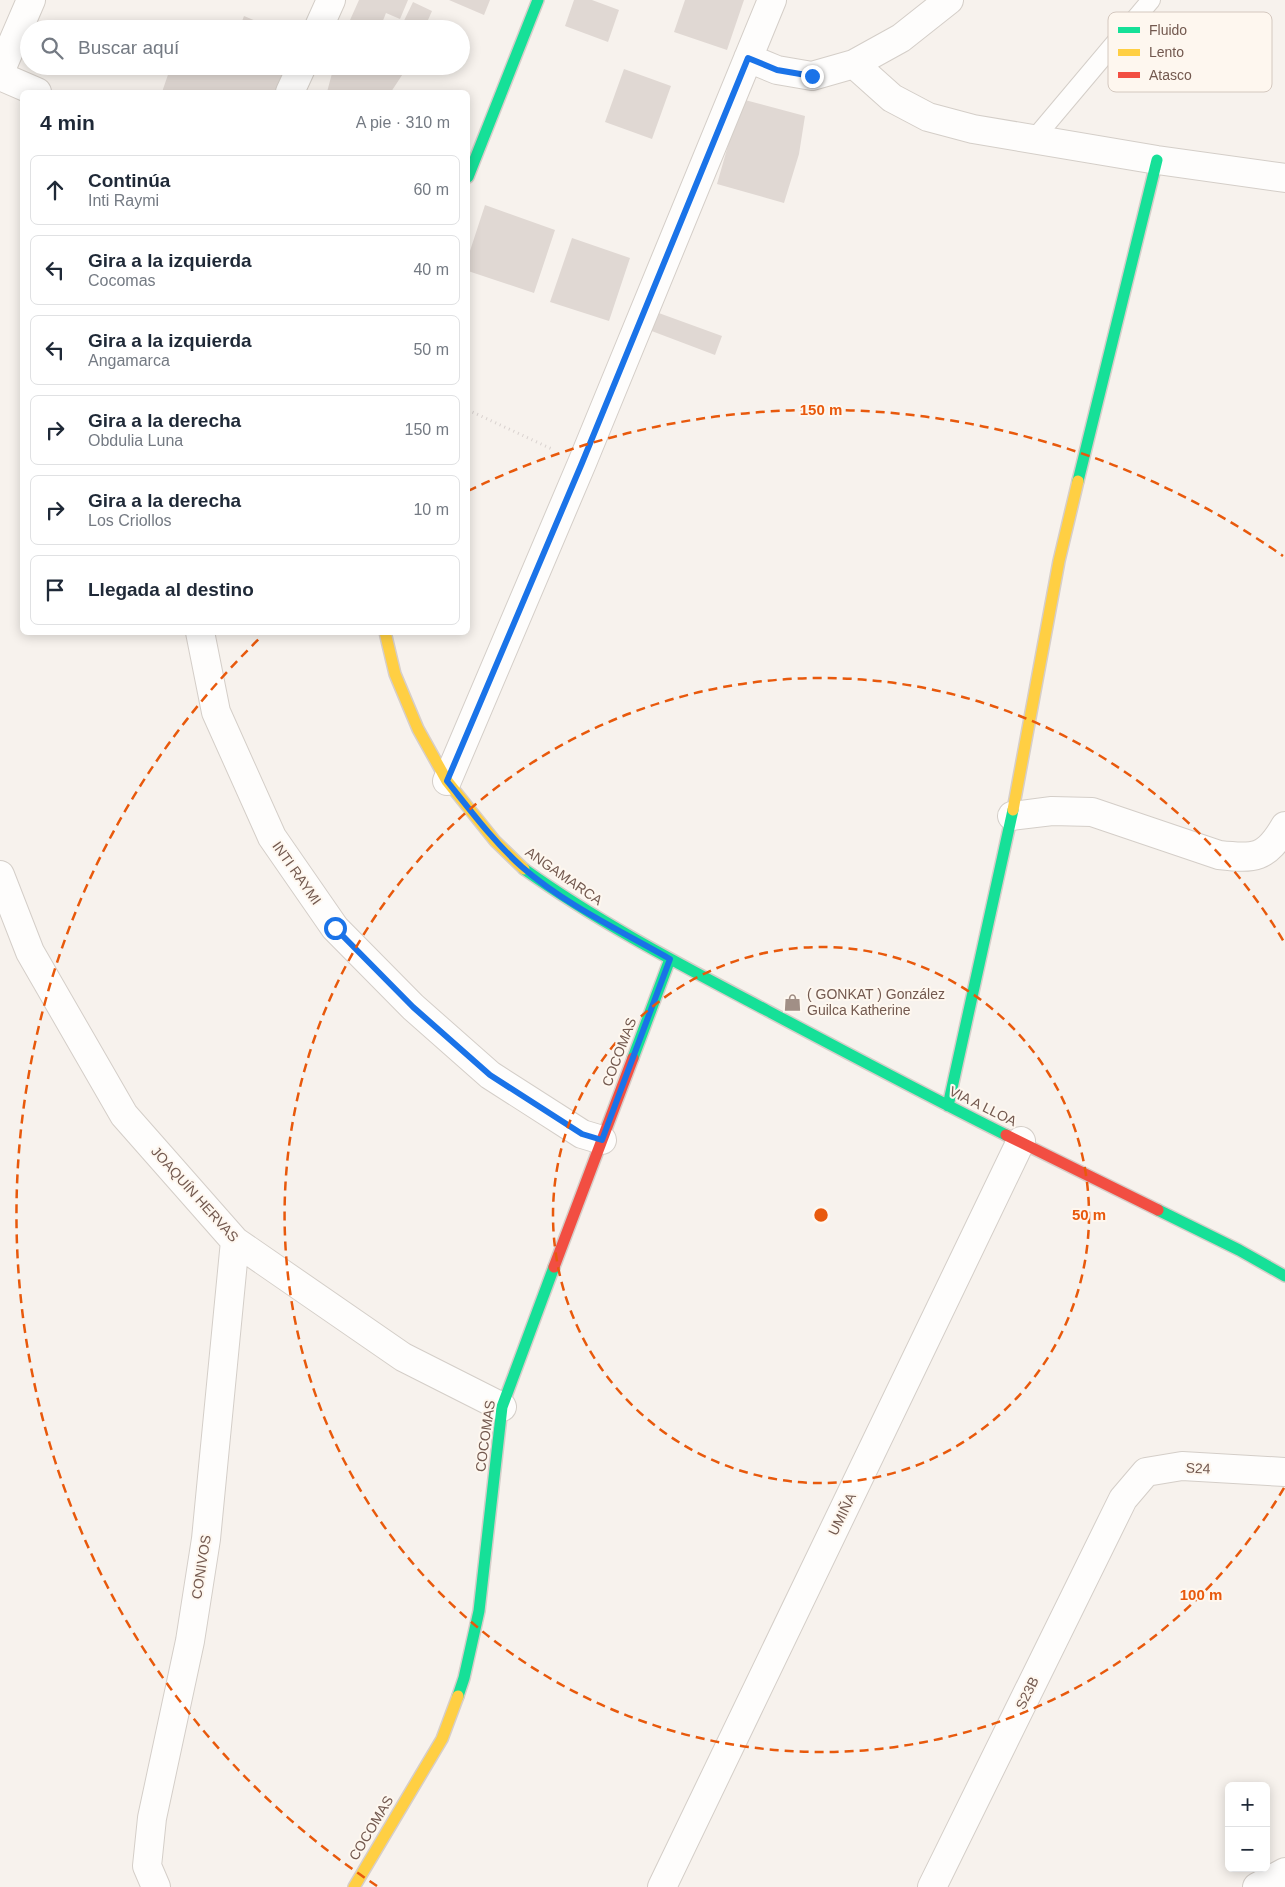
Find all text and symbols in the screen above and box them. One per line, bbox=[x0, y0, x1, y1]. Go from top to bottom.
legend bbox=[1108, 12, 1272, 92]
search box bbox=[20, 20, 470, 75]
text: Fluido bbox=[1149, 22, 1187, 38]
icon: search bbox=[38, 34, 66, 62]
text: Buscar aquí bbox=[78, 37, 179, 58]
text: Lento bbox=[1149, 44, 1184, 60]
route end bbox=[801, 65, 824, 88]
text: Atasco bbox=[1149, 67, 1192, 83]
text: 4 min bbox=[40, 111, 95, 134]
text: A pie · 310 m bbox=[356, 114, 450, 131]
text: Continúa bbox=[88, 170, 170, 191]
icon: ahead bbox=[41, 176, 69, 204]
text: 60 m bbox=[413, 181, 449, 198]
text: Inti Raymi bbox=[88, 192, 159, 209]
text: Gira a la izquierda bbox=[88, 250, 252, 271]
icon: left bbox=[41, 256, 69, 284]
text: 40 m bbox=[413, 261, 449, 278]
text: Cocomas bbox=[88, 272, 156, 289]
text: Gira a la izquierda bbox=[88, 330, 252, 351]
icon: left bbox=[41, 336, 69, 364]
text: 50 m bbox=[413, 341, 449, 358]
text: Angamarca bbox=[88, 352, 170, 369]
text: 150 m bbox=[800, 401, 842, 418]
text: Gira a la derecha bbox=[88, 410, 241, 431]
icon: right bbox=[41, 416, 69, 444]
text: 150 m bbox=[405, 421, 449, 438]
text: Obdulia Luna bbox=[88, 432, 183, 449]
text: Gira a la derecha bbox=[88, 490, 241, 511]
icon: right bbox=[41, 496, 69, 524]
text: 10 m bbox=[413, 501, 449, 518]
text: Los Criollos bbox=[88, 512, 172, 529]
icon: arrive bbox=[41, 576, 69, 604]
text: Llegada al destino bbox=[88, 579, 254, 600]
street label: INTI RAYMI bbox=[269, 838, 325, 908]
street label: ANGAMARCA bbox=[522, 844, 606, 909]
route start bbox=[324, 917, 347, 940]
place label: ( GONKAT ) González Guilca Katherine bbox=[807, 986, 945, 1018]
shop icon: ( GONKAT ) González Guilca Katherine bbox=[783, 992, 803, 1012]
street label: COCOMAS bbox=[599, 1015, 639, 1089]
street label: VIA A LLOA bbox=[947, 1083, 1020, 1130]
street label: JOAQUÍN HERVAS bbox=[148, 1143, 242, 1245]
centre of rings bbox=[812, 1206, 830, 1224]
text: 50 m bbox=[1072, 1206, 1106, 1223]
street label: COCOMAS bbox=[472, 1399, 498, 1473]
street label: S24 bbox=[1185, 1460, 1211, 1476]
street label: UMIÑA bbox=[825, 1490, 859, 1538]
street label: CONIVOS bbox=[188, 1534, 214, 1600]
text: 100 m bbox=[1180, 1586, 1222, 1603]
street label: S23B bbox=[1012, 1674, 1042, 1712]
map controls bbox=[1225, 1782, 1270, 1872]
button: + bbox=[1225, 1782, 1270, 1827]
street label: COCOMAS bbox=[346, 1793, 396, 1863]
button: − bbox=[1225, 1827, 1270, 1872]

